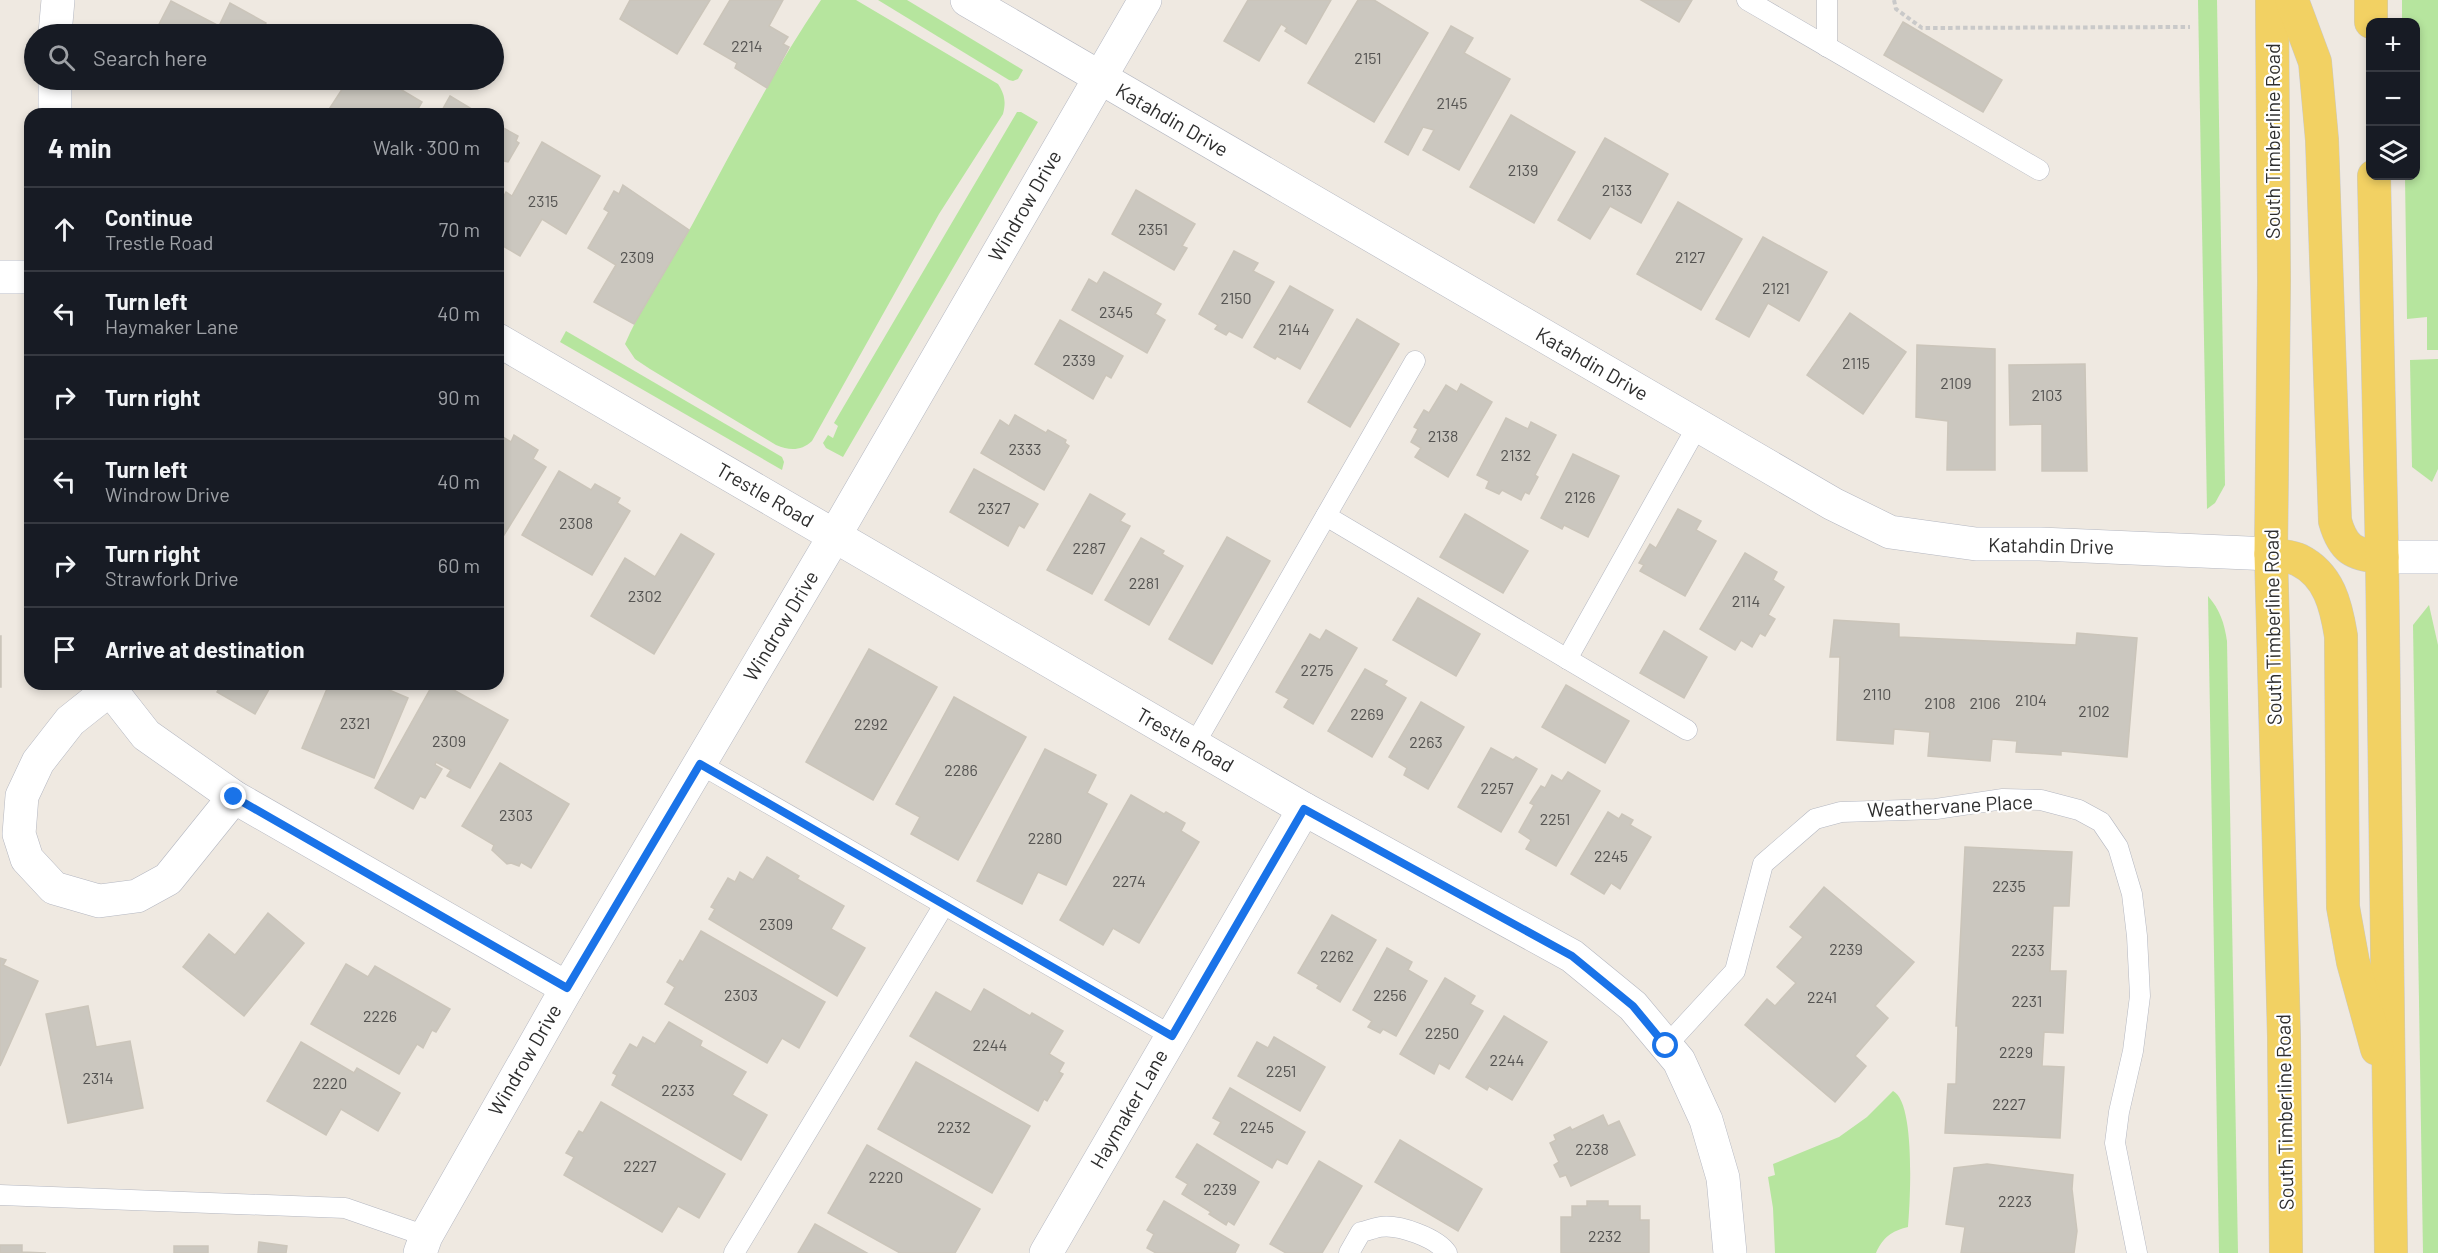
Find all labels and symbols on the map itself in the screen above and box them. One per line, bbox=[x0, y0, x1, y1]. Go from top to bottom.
house number: 2214 bbox=[731, 36, 763, 55]
street label: South Timberline Road bbox=[2260, 43, 2284, 239]
house number: 2151 bbox=[1354, 48, 1382, 67]
street label: Katahdin Drive bbox=[1112, 77, 1233, 161]
house number: 2145 bbox=[1437, 93, 1468, 112]
street label: Windrow Drive bbox=[983, 145, 1066, 266]
house number: 2139 bbox=[1508, 160, 1538, 179]
house number: 2133 bbox=[1602, 180, 1632, 199]
house number: 2315 bbox=[528, 191, 558, 210]
house number: 2351 bbox=[1138, 219, 1168, 238]
house number: 2309 bbox=[620, 247, 654, 266]
house number: 2127 bbox=[1675, 247, 1705, 266]
house number: 2121 bbox=[1762, 278, 1790, 297]
house number: 2150 bbox=[1220, 288, 1252, 307]
house number: 2345 bbox=[1099, 302, 1133, 321]
house number: 2144 bbox=[1278, 319, 1310, 338]
street label: Katahdin Drive bbox=[1532, 321, 1653, 405]
house number: 2339 bbox=[1062, 350, 1096, 369]
house number: 2115 bbox=[1842, 353, 1870, 372]
house number: 2109 bbox=[1940, 373, 1972, 392]
house number: 2103 bbox=[2031, 385, 2063, 404]
house number: 2138 bbox=[1428, 426, 1458, 445]
house number: 2333 bbox=[1008, 439, 1042, 458]
house number: 2132 bbox=[1501, 445, 1531, 464]
street label: Trestle Road bbox=[713, 457, 818, 532]
house number: 2126 bbox=[1565, 487, 1595, 506]
house number: 2327 bbox=[978, 498, 1011, 517]
house number: 2308 bbox=[559, 513, 593, 532]
street label: South Timberline Road bbox=[2258, 529, 2286, 725]
street label: Katahdin Drive bbox=[1988, 532, 2114, 558]
house number: 2287 bbox=[1072, 538, 1106, 557]
street label: Windrow Drive bbox=[738, 566, 823, 685]
house number: 2281 bbox=[1129, 573, 1159, 592]
house number: 2302 bbox=[628, 586, 662, 605]
house number: 2114 bbox=[1732, 591, 1760, 610]
house number: 2275 bbox=[1301, 660, 1333, 679]
house number: 2110 bbox=[1863, 684, 1891, 703]
house number: 2104 bbox=[2015, 690, 2047, 709]
house number: 2108 bbox=[1924, 693, 1956, 712]
house number: 2106 bbox=[1969, 693, 2001, 712]
house number: 2102 bbox=[2078, 701, 2110, 720]
street label: Trestle Road bbox=[1133, 702, 1238, 777]
house number: 2269 bbox=[1350, 704, 1384, 723]
house number: 2321 bbox=[340, 713, 370, 732]
house number: 2292 bbox=[854, 714, 888, 733]
house number: 2309 bbox=[432, 731, 466, 750]
house number: 2263 bbox=[1409, 732, 1443, 751]
house number: 2286 bbox=[944, 760, 978, 779]
house number: 2257 bbox=[1481, 778, 1514, 797]
route end bbox=[220, 783, 246, 809]
street label: Weathervane Place bbox=[1866, 789, 2034, 821]
house number: 2303 bbox=[499, 805, 533, 824]
house number: 2251 bbox=[1540, 809, 1570, 828]
house number: 2280 bbox=[1028, 828, 1062, 847]
house number: 2245 bbox=[1594, 846, 1628, 865]
house number: 2274 bbox=[1112, 871, 1146, 890]
house number: 2235 bbox=[1992, 876, 2026, 895]
house number: 2309 bbox=[759, 914, 793, 933]
house number: 2239 bbox=[1829, 939, 1863, 958]
house number: 2233 bbox=[2011, 940, 2045, 959]
house number: 2262 bbox=[1320, 946, 1354, 965]
house number: 2303 bbox=[724, 985, 758, 1004]
house number: 2256 bbox=[1373, 985, 1407, 1004]
house number: 2241 bbox=[1807, 987, 1837, 1006]
house number: 2231 bbox=[2012, 991, 2042, 1010]
street label: Windrow Drive bbox=[483, 999, 566, 1120]
house number: 2226 bbox=[363, 1006, 397, 1025]
street label: South Timberline Road bbox=[2270, 1014, 2298, 1210]
house number: 2250 bbox=[1425, 1023, 1459, 1042]
route start bbox=[1652, 1032, 1678, 1058]
house number: 2244 bbox=[973, 1035, 1007, 1054]
house number: 2229 bbox=[1999, 1042, 2033, 1061]
street label: Haymaker Lane bbox=[1084, 1045, 1172, 1172]
house number: 2244 bbox=[1490, 1050, 1524, 1069]
house number: 2251 bbox=[1266, 1061, 1296, 1080]
house number: 2314 bbox=[82, 1068, 114, 1087]
house number: 2220 bbox=[313, 1073, 347, 1092]
house number: 2233 bbox=[661, 1080, 695, 1099]
house number: 2227 bbox=[1992, 1094, 2026, 1113]
house number: 2232 bbox=[937, 1117, 971, 1136]
house number: 2245 bbox=[1240, 1117, 1274, 1136]
house number: 2238 bbox=[1575, 1139, 1609, 1158]
house number: 2227 bbox=[623, 1156, 657, 1175]
house number: 2220 bbox=[869, 1167, 903, 1186]
house number: 2239 bbox=[1203, 1179, 1237, 1198]
house number: 2223 bbox=[1998, 1191, 2032, 1210]
house number: 2232 bbox=[1588, 1226, 1622, 1245]

